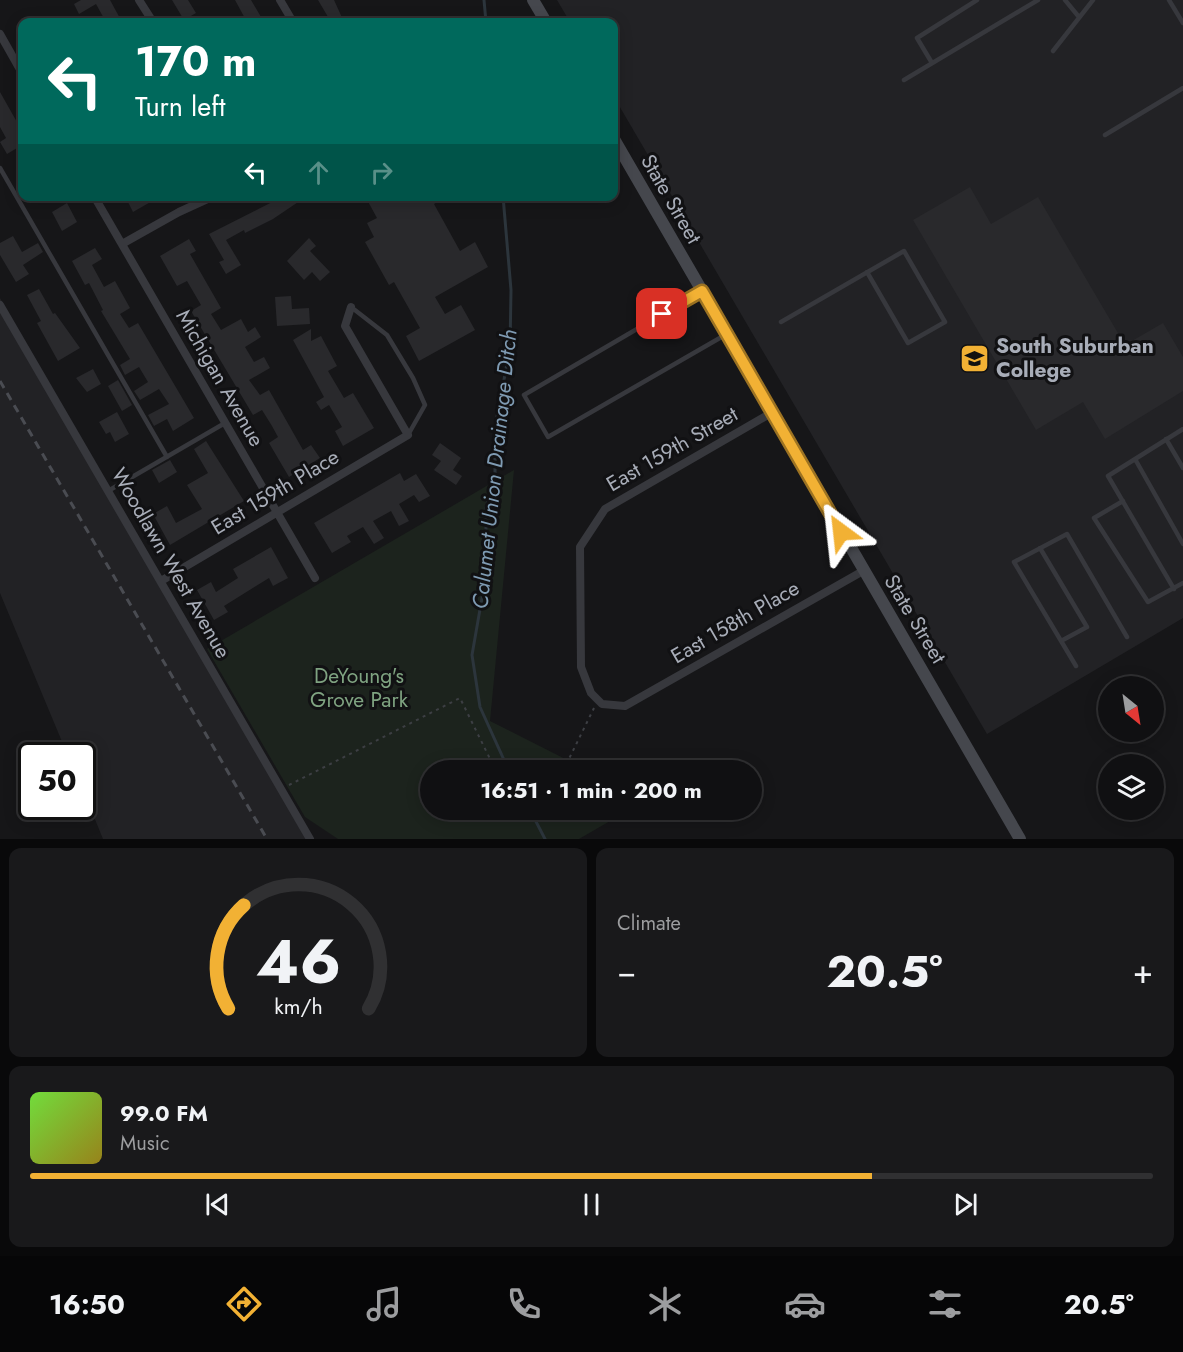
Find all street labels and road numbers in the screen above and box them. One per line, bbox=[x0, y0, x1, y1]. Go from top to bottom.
street label: State Street bbox=[633, 149, 709, 249]
street label: Michigan Avenue bbox=[169, 304, 272, 452]
street label: East 159th Street bbox=[601, 399, 743, 499]
street label: East 159th Place bbox=[205, 442, 345, 542]
street label: Woodlawn West Avenue bbox=[104, 462, 238, 664]
street label: State Street bbox=[877, 569, 953, 669]
street label: East 158th Place bbox=[665, 573, 805, 671]

